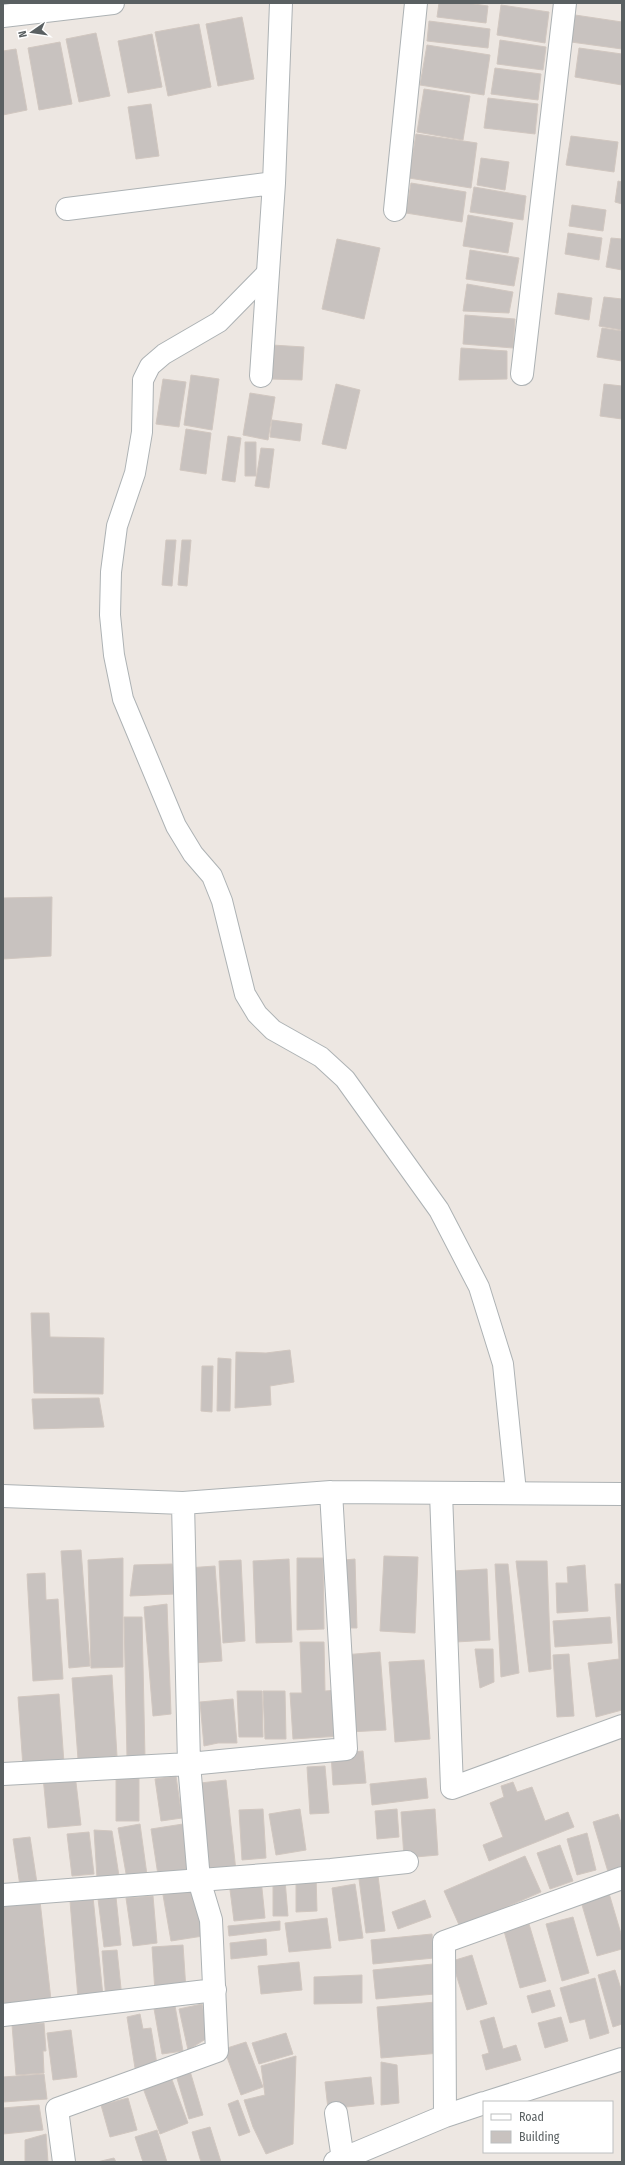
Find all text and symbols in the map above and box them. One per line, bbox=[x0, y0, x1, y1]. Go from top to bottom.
north arrow bbox=[12, 12, 52, 52]
text: N bbox=[16, 29, 30, 39]
legend bbox=[483, 2101, 613, 2153]
text: Road bbox=[519, 2110, 544, 2124]
text: Building bbox=[519, 2130, 560, 2144]

